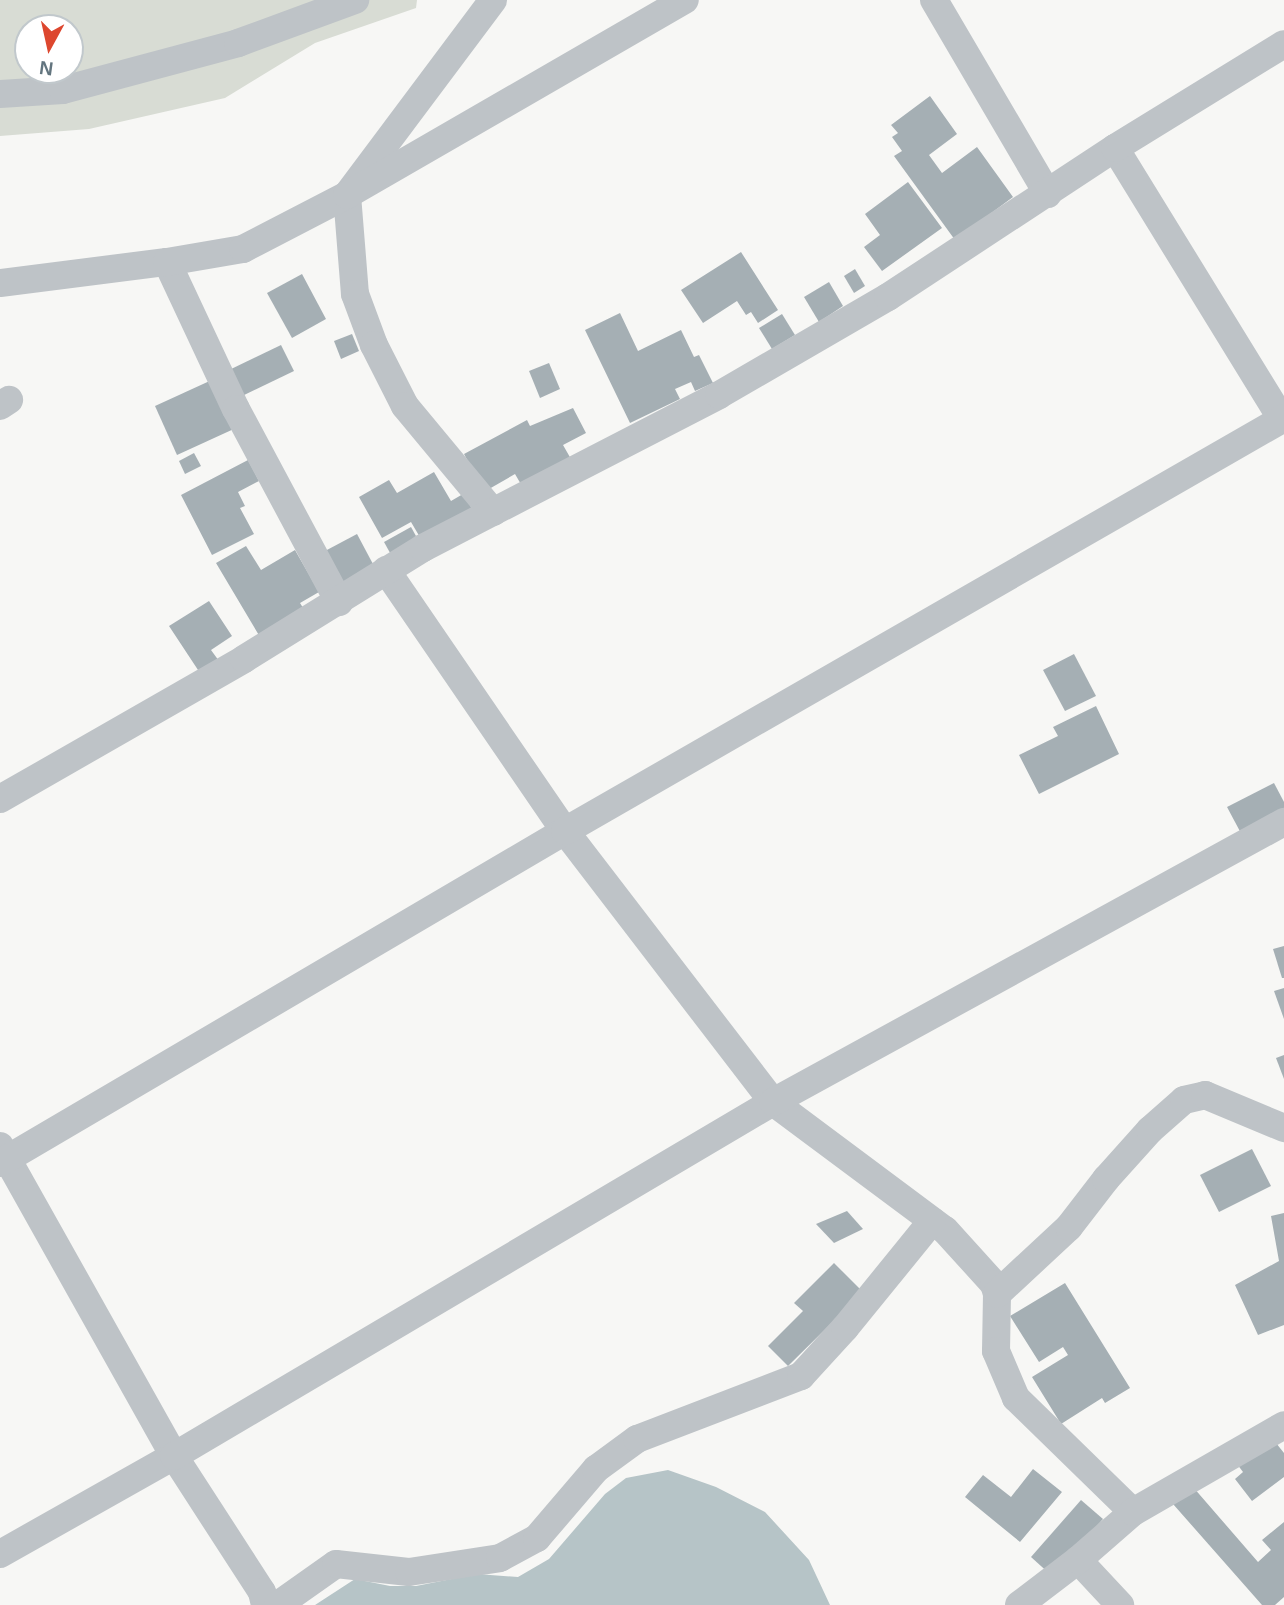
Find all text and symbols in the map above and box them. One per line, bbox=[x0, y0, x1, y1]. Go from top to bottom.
north arrow bbox=[14, 14, 84, 84]
text: N bbox=[38, 57, 55, 80]

